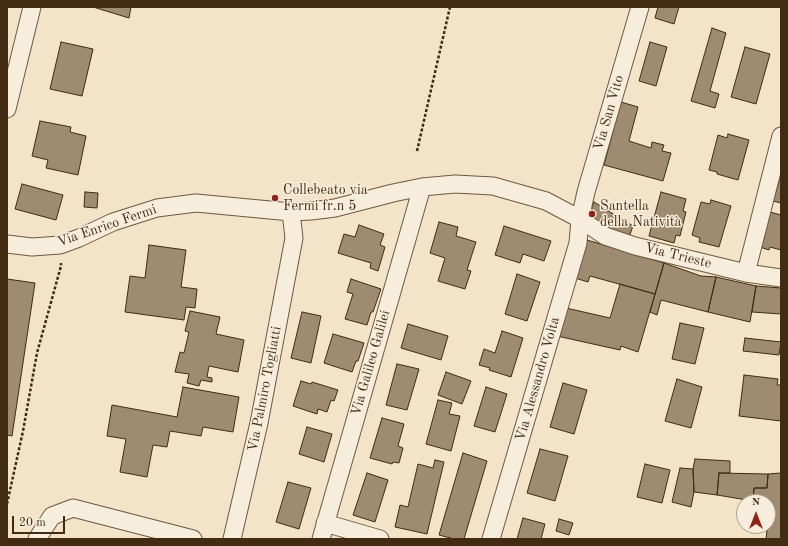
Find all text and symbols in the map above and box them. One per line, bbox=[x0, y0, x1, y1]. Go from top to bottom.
street label: Via San Vito bbox=[590, 73, 628, 153]
place label: Collebeato via Fermi fr.n 5 bbox=[283, 182, 368, 214]
marker: Collebeato via Fermi fr.n 5 bbox=[270, 193, 280, 203]
place label: Santella della Natività bbox=[600, 198, 682, 230]
street label: Via Enrico Fermi bbox=[55, 201, 159, 251]
marker: Santella della Natività bbox=[587, 209, 597, 219]
street label: Via Trieste bbox=[643, 240, 713, 272]
street label: Via Galileo Galilei bbox=[348, 308, 394, 418]
street label: Via Alessandro Volta bbox=[512, 315, 564, 443]
street label: Via Palmiro Togliatti bbox=[245, 325, 285, 453]
north arrow bbox=[736, 494, 776, 534]
text: N bbox=[752, 497, 760, 508]
scale bar bbox=[14, 508, 67, 534]
text: 20 m bbox=[19, 517, 46, 529]

